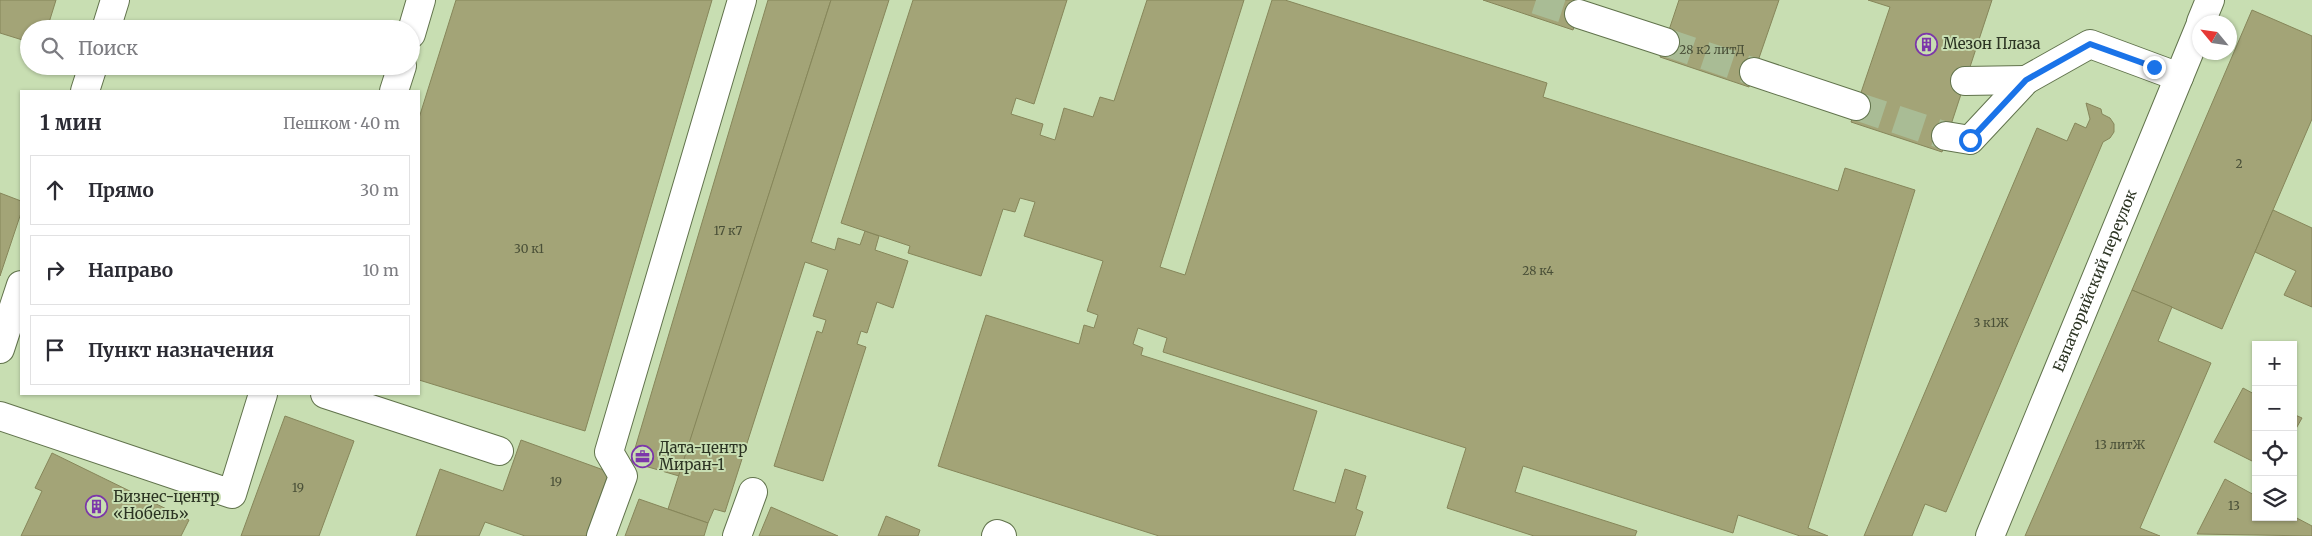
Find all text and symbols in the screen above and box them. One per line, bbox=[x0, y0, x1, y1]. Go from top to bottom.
north arrow bbox=[2192, 15, 2237, 60]
search box bbox=[20, 20, 420, 75]
building icon: Мезон Плаза bbox=[1915, 32, 1939, 56]
icon: search bbox=[38, 34, 66, 62]
place label: Мезон Плаза bbox=[1943, 34, 2041, 53]
text: Поиск bbox=[78, 36, 138, 60]
house number: 28 к2 литД bbox=[1679, 42, 1745, 57]
route end bbox=[2143, 56, 2166, 79]
text: 1 мин bbox=[40, 109, 102, 136]
text: Пешком · 40 m bbox=[283, 113, 400, 133]
route start bbox=[1959, 129, 1982, 152]
house number: 2 bbox=[2235, 156, 2243, 171]
icon: ahead bbox=[41, 176, 69, 204]
text: Прямо bbox=[88, 178, 154, 202]
text: 30 m bbox=[360, 180, 399, 200]
street label: Евпаторийский переулок bbox=[2049, 186, 2141, 375]
house number: 17 к7 bbox=[714, 223, 743, 238]
house number: 30 к1 bbox=[514, 241, 545, 256]
icon: right bbox=[41, 256, 69, 284]
text: Направо bbox=[88, 258, 173, 282]
text: 10 m bbox=[362, 260, 399, 280]
house number: 28 к4 bbox=[1522, 263, 1554, 278]
house number: 3 к1Ж bbox=[1973, 315, 2009, 330]
icon: arrive bbox=[41, 336, 69, 364]
text: Пункт назначения bbox=[88, 338, 274, 362]
map controls bbox=[2252, 341, 2297, 521]
button: + bbox=[2252, 341, 2297, 386]
button: − bbox=[2252, 386, 2297, 431]
button: locate bbox=[2252, 431, 2297, 476]
house number: 13 литЖ bbox=[2095, 437, 2145, 452]
place label: Дата-центр Миран-1 bbox=[659, 438, 747, 474]
office icon: Дата-центр Миран-1 bbox=[631, 445, 655, 469]
house number: 19 bbox=[550, 474, 562, 489]
button: layers bbox=[2252, 476, 2297, 521]
house number: 19 bbox=[292, 480, 304, 495]
place label: Бизнес-центр «Нобель» bbox=[113, 487, 220, 523]
building icon: Бизнес-центр «Нобель» bbox=[85, 494, 109, 518]
house number: 13 bbox=[2228, 498, 2240, 513]

